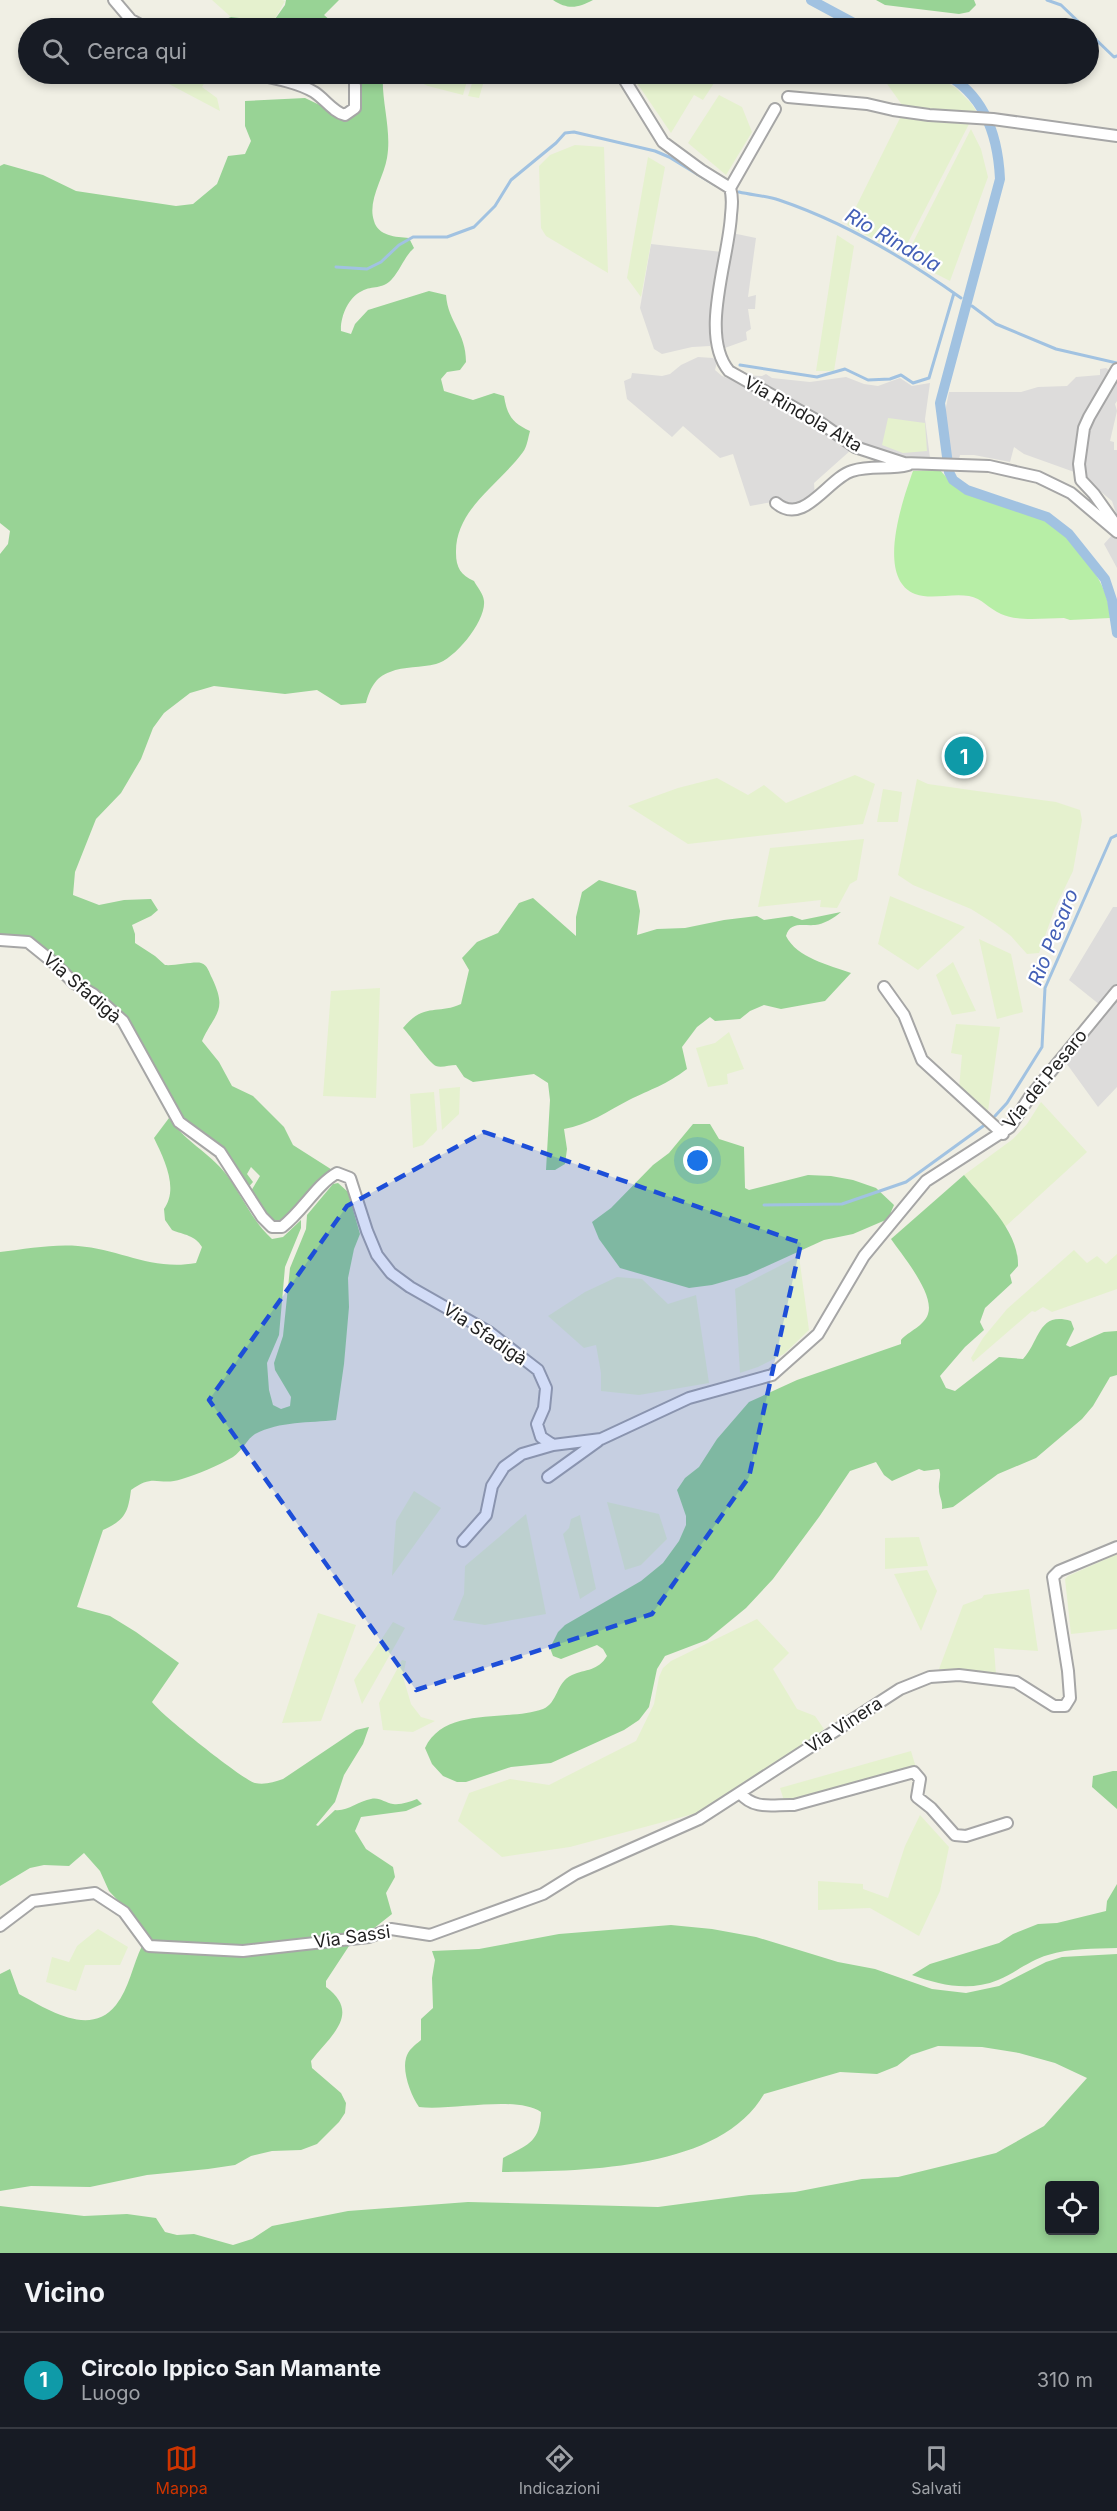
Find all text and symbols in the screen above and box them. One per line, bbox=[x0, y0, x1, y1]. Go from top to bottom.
search box bbox=[18, 18, 1099, 84]
icon: search bbox=[39, 35, 72, 68]
text: Cerca qui bbox=[87, 38, 187, 64]
water label: Rio Rindola bbox=[841, 203, 945, 277]
street label: Via Rindola Alta bbox=[740, 371, 866, 456]
pin: 1 bbox=[944, 734, 984, 778]
water label: Rio Pesaro bbox=[1023, 885, 1083, 989]
street label: Via Sfadigà bbox=[39, 948, 126, 1027]
street label: Via dei Pesaro bbox=[998, 1025, 1091, 1133]
your location bbox=[683, 1146, 712, 1175]
street label: Via Sfadigà bbox=[439, 1298, 531, 1369]
street label: Via Vinera bbox=[802, 1692, 886, 1757]
street label: Via Sassi bbox=[312, 1921, 392, 1952]
map controls bbox=[1045, 2181, 1099, 2235]
button: locate bbox=[1045, 2181, 1099, 2235]
text: Vicino bbox=[24, 2277, 105, 2308]
text: Circolo Ippico San Mamante bbox=[81, 2355, 381, 2381]
text: 1 bbox=[39, 2368, 48, 2392]
text: 310 m bbox=[1037, 2368, 1093, 2392]
text: Luogo bbox=[81, 2381, 140, 2405]
tab: Mappa bbox=[156, 2442, 208, 2498]
tab: Indicazioni bbox=[519, 2442, 600, 2498]
tab: Salvati bbox=[911, 2442, 961, 2498]

